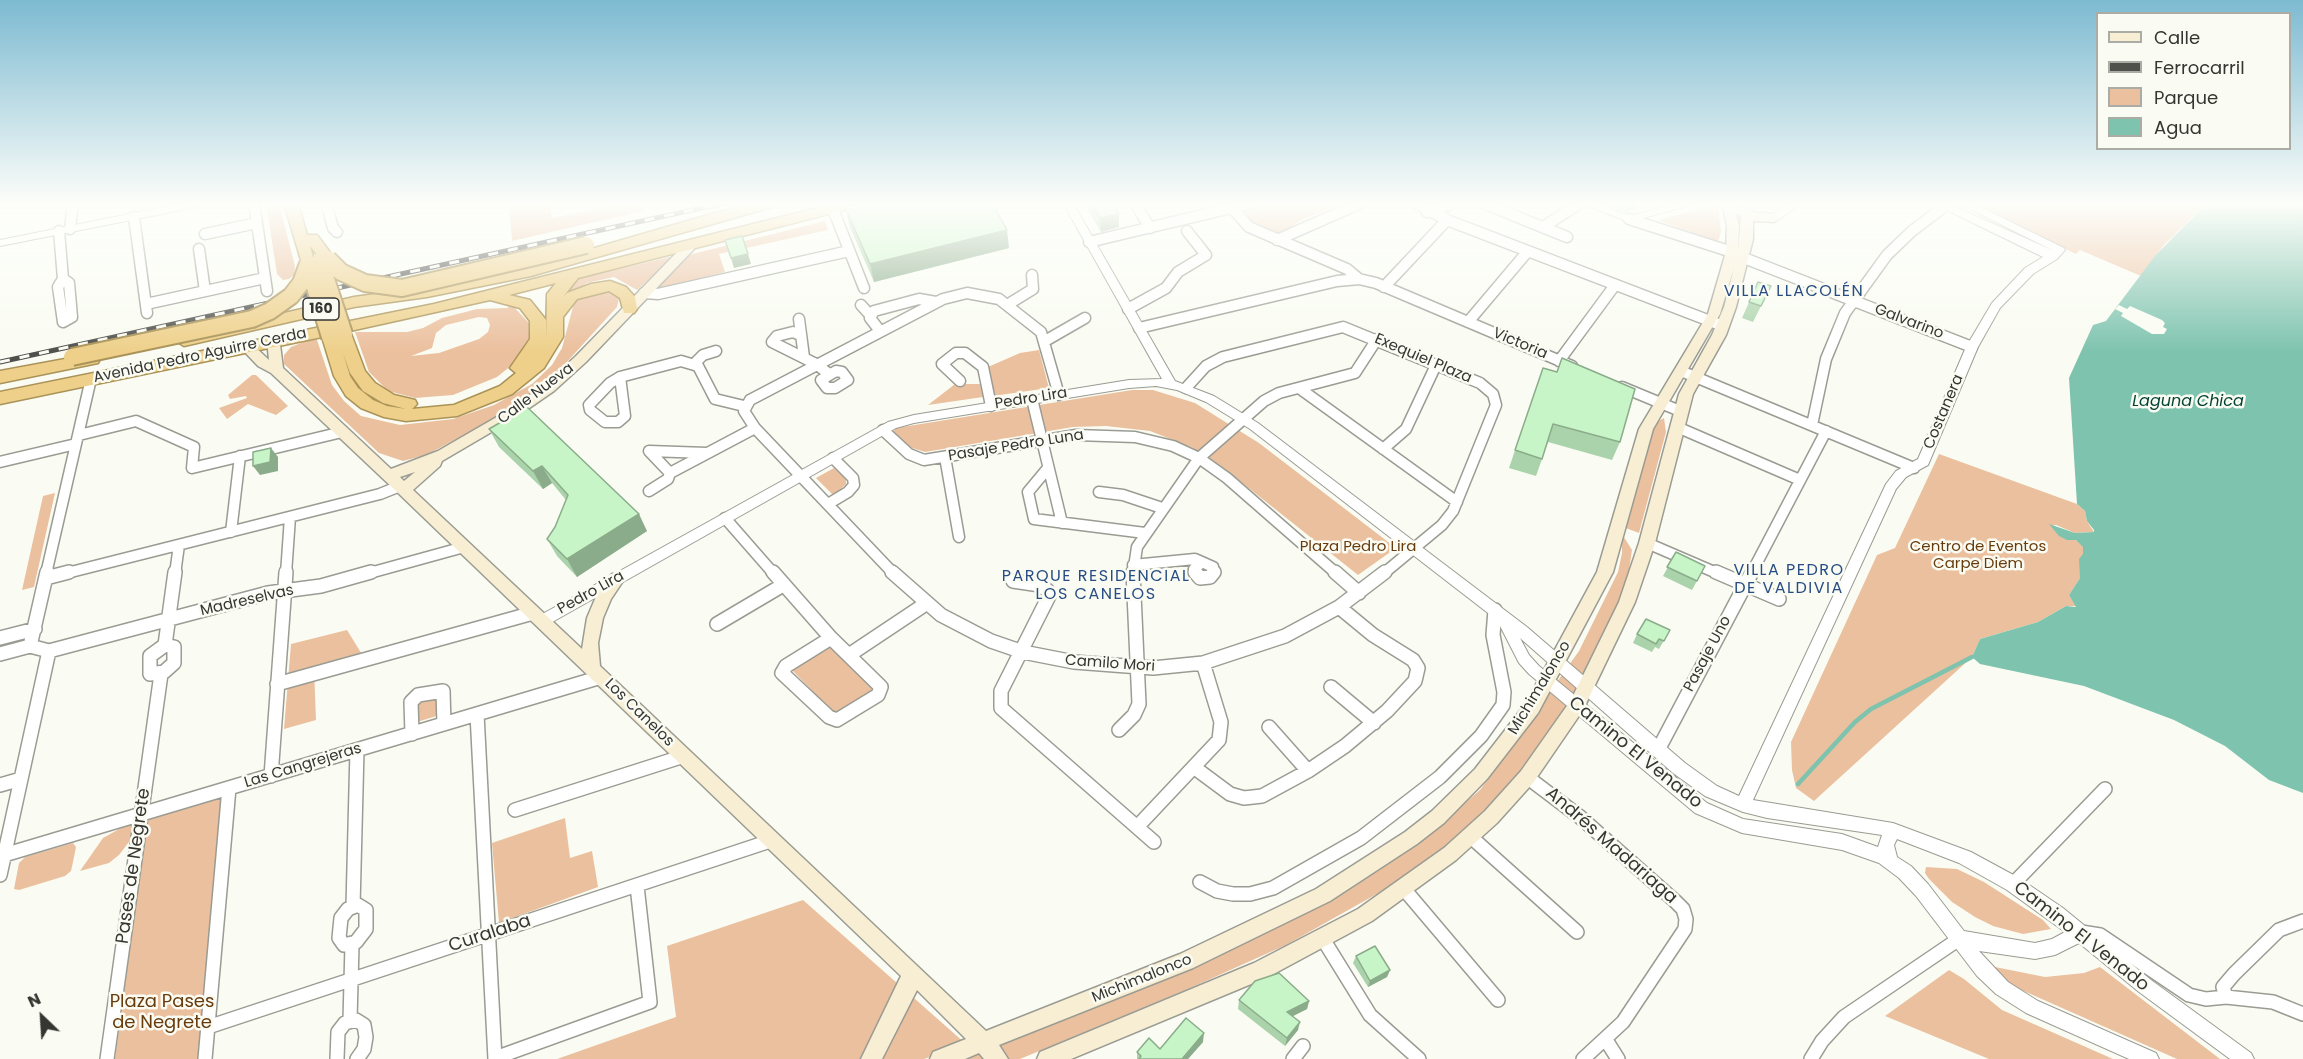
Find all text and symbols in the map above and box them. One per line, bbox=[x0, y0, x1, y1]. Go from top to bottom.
legend bbox=[2096, 12, 2291, 150]
text: Calle bbox=[2154, 25, 2200, 50]
text: Ferrocarril bbox=[2154, 55, 2245, 80]
text: Parque bbox=[2154, 85, 2218, 110]
text: Agua bbox=[2154, 115, 2202, 140]
district label: VILLA LLACOLÉN bbox=[1724, 282, 1864, 302]
road number: 160 bbox=[303, 298, 339, 320]
street label: Galvarino bbox=[1872, 301, 1946, 343]
street label: Victoria bbox=[1490, 324, 1550, 364]
street label: Avenida Pedro Aguirre Cerda bbox=[92, 325, 308, 387]
street label: Exequiel Plaza bbox=[1372, 330, 1474, 388]
street label: Calle Nueva bbox=[494, 360, 578, 428]
street label: Costanera bbox=[1920, 372, 1968, 452]
street label: Pedro Lira bbox=[993, 384, 1069, 414]
water label: Laguna Chica bbox=[2132, 392, 2244, 412]
street label: Pasaje Pedro Luna bbox=[947, 426, 1085, 466]
park label: Plaza Pedro Lira bbox=[1300, 538, 1416, 556]
park label: Centro de Eventos Carpe Diem bbox=[1910, 538, 2046, 573]
district label: VILLA PEDRO DE VALDIVIA bbox=[1733, 561, 1845, 599]
street label: Pedro Lira bbox=[555, 567, 627, 619]
district label: PARQUE RESIDENCIAL LOS CANELOS bbox=[1002, 567, 1190, 605]
street label: Madreselvas bbox=[199, 582, 295, 620]
street label: Pasaje Uno bbox=[1681, 613, 1735, 695]
street label: Michimalonco bbox=[1505, 638, 1575, 738]
street label: Camilo Mori bbox=[1065, 652, 1155, 676]
street label: Los Canelos bbox=[601, 675, 677, 751]
street label: Camino El Venado bbox=[1564, 692, 1706, 814]
street label: Las Cangrejeras bbox=[242, 740, 364, 792]
street label: Andrés Madariaga bbox=[1541, 783, 1681, 909]
street label: Pases de Negrete bbox=[112, 787, 156, 945]
street label: Camino El Venado bbox=[2009, 877, 2153, 997]
street label: Curalaba bbox=[446, 911, 534, 957]
street label: Michimalonco bbox=[1089, 951, 1195, 1007]
north arrow bbox=[12, 987, 72, 1047]
text: N bbox=[24, 987, 44, 1013]
park label: Plaza Pases de Negrete bbox=[110, 991, 214, 1034]

